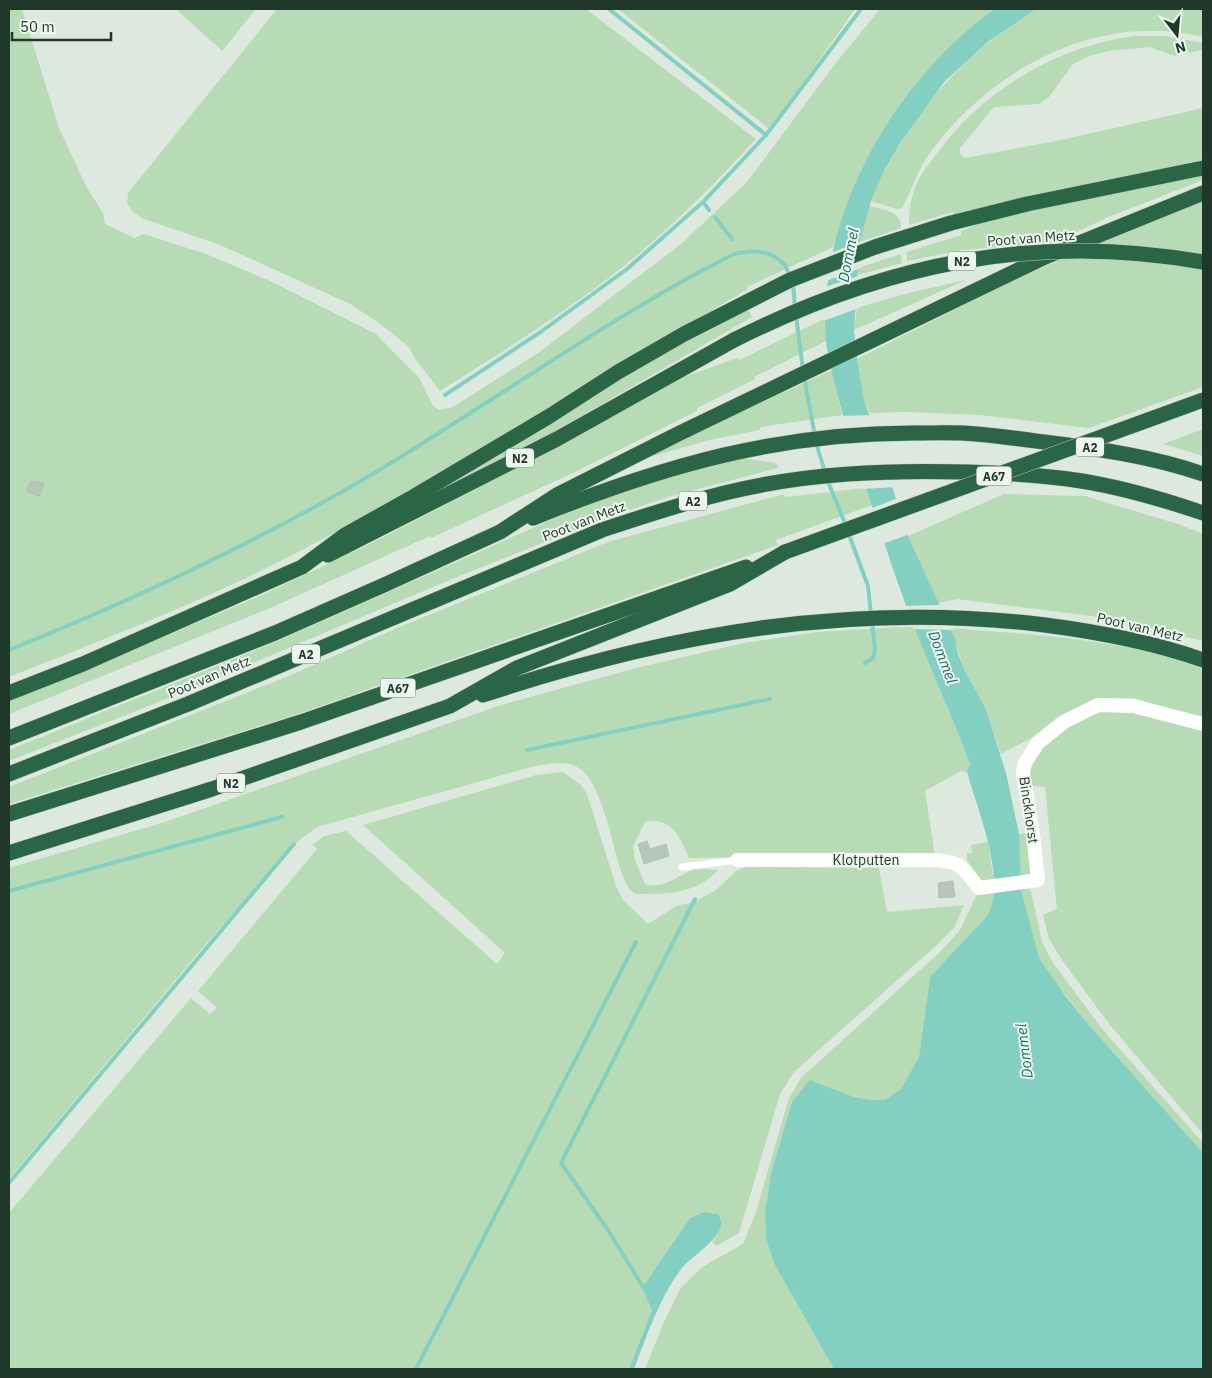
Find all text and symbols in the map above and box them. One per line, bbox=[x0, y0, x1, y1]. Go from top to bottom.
scale bar bbox=[12, 10, 111, 42]
north arrow bbox=[1152, 10, 1202, 60]
text: 50 m bbox=[20, 17, 55, 36]
text: N bbox=[1173, 37, 1188, 58]
water label: Dommel bbox=[833, 226, 863, 284]
street label: Poot van Metz bbox=[986, 226, 1076, 250]
road number: N2 bbox=[948, 252, 976, 270]
road number: A2 bbox=[1076, 438, 1104, 457]
road number: N2 bbox=[506, 448, 534, 468]
road number: A67 bbox=[976, 466, 1012, 486]
road number: A2 bbox=[679, 492, 707, 511]
street label: Poot van Metz bbox=[540, 497, 629, 545]
street label: Poot van Metz bbox=[1095, 608, 1185, 646]
water label: Dommel bbox=[924, 628, 962, 686]
road number: A2 bbox=[292, 644, 320, 664]
street label: Poot van Metz bbox=[165, 651, 254, 702]
road number: A67 bbox=[380, 678, 416, 698]
road number: N2 bbox=[217, 774, 245, 792]
street label: Binckhorst bbox=[1015, 775, 1043, 845]
street label: Klotputten bbox=[833, 851, 899, 869]
water label: Dommel bbox=[1011, 1022, 1037, 1080]

